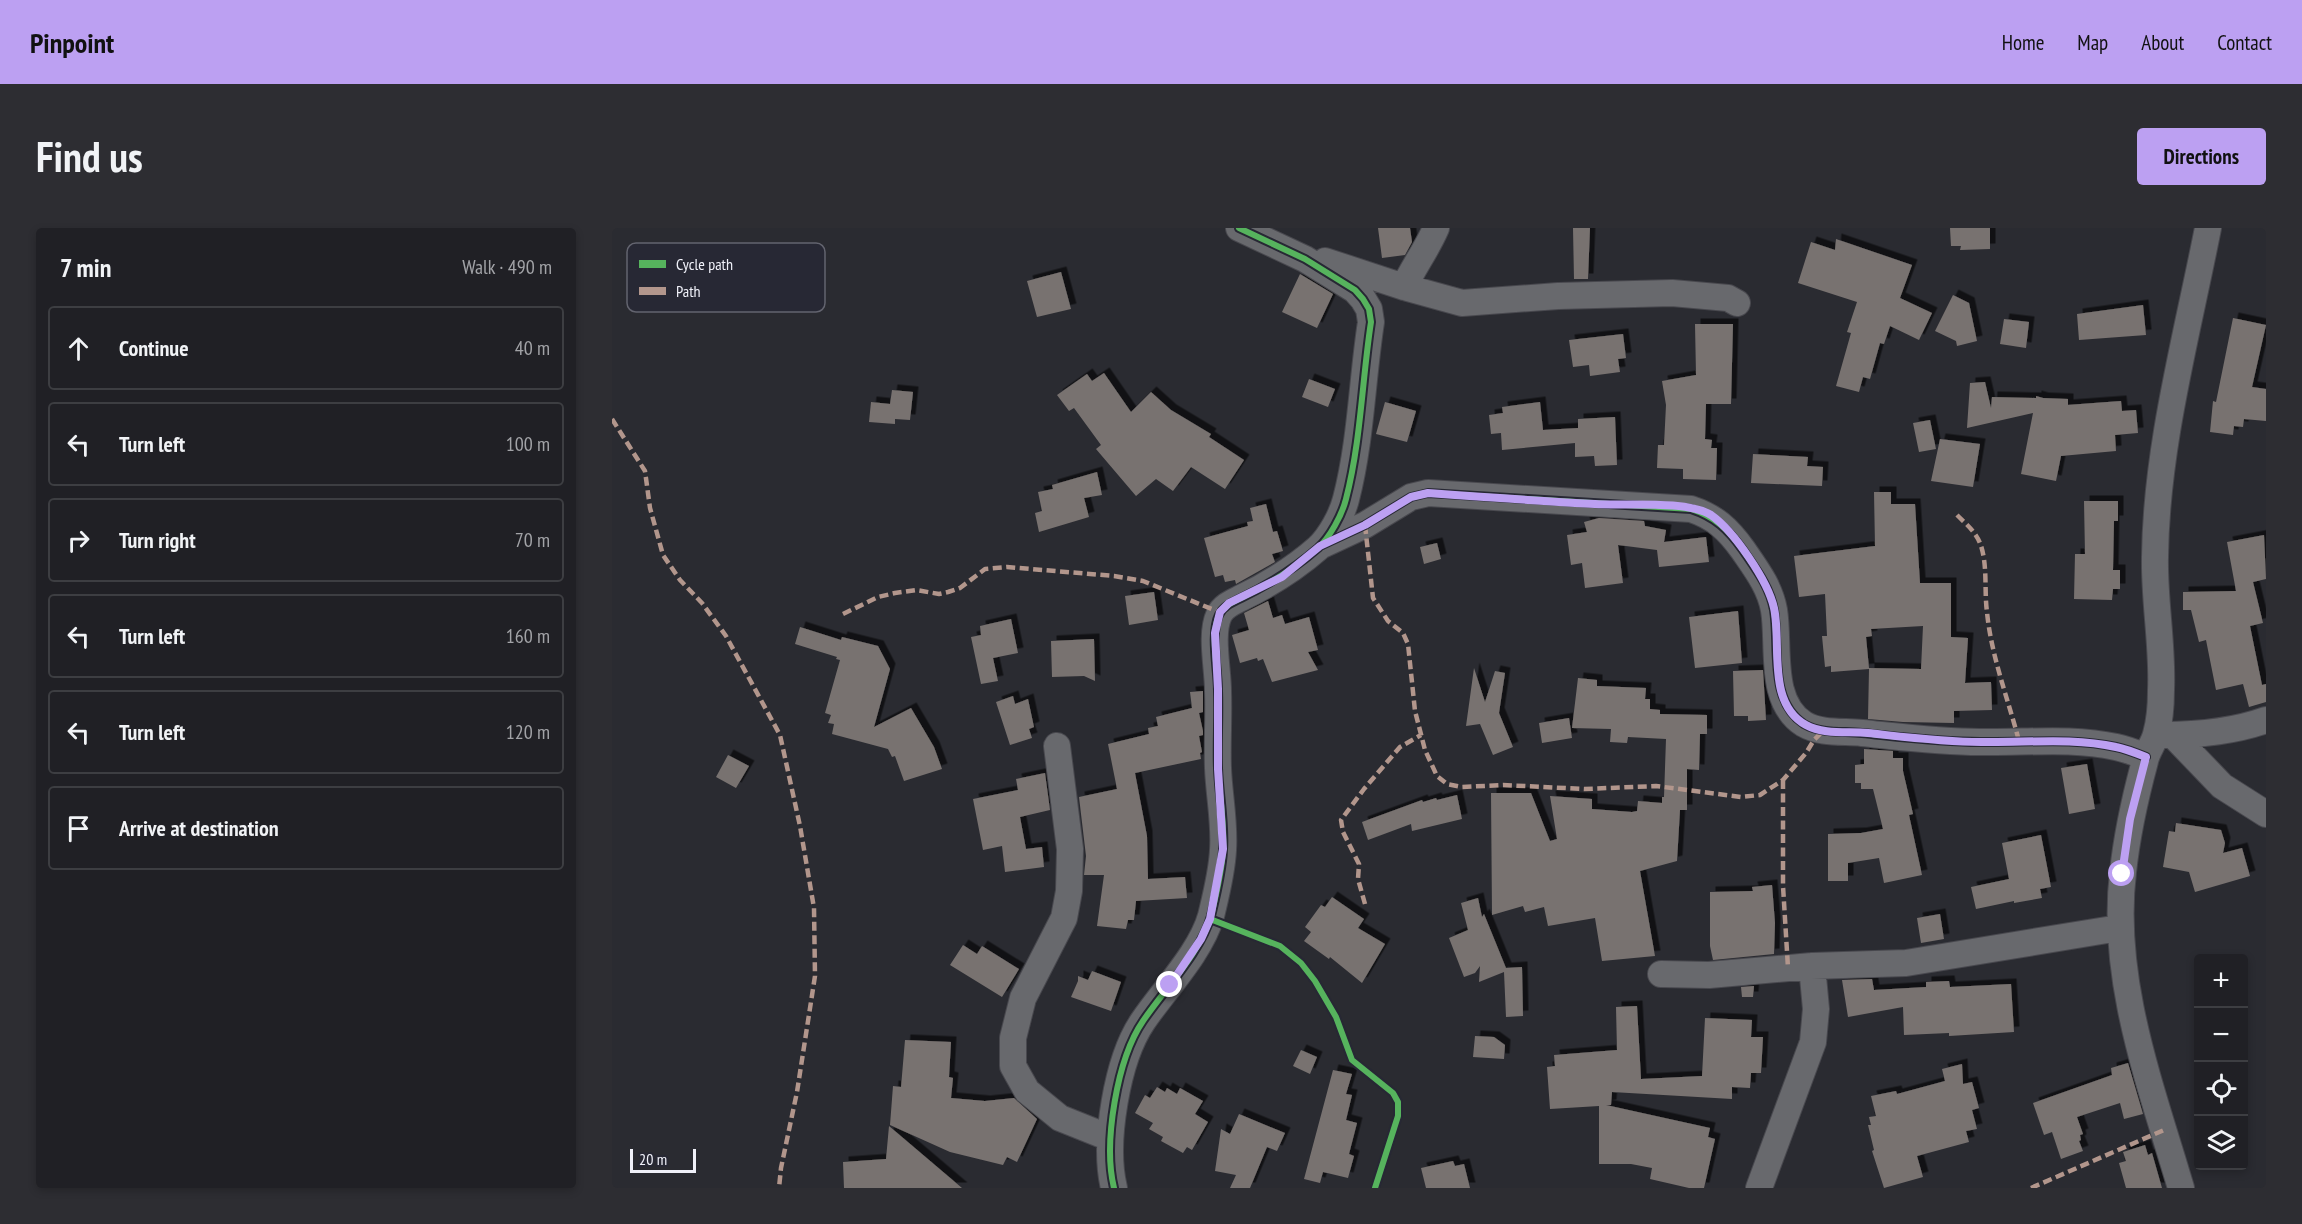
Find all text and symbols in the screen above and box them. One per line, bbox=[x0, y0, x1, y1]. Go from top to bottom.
text: Pinpoint bbox=[30, 24, 114, 61]
text: Home bbox=[2002, 29, 2044, 56]
text: Map bbox=[2077, 29, 2108, 56]
text: About bbox=[2141, 29, 2184, 56]
text: Contact bbox=[2217, 29, 2272, 56]
button: Directions bbox=[2137, 128, 2266, 185]
text: Find us bbox=[36, 129, 143, 184]
legend bbox=[627, 243, 825, 312]
text: 7 min bbox=[60, 251, 111, 284]
text: Walk · 490 m bbox=[462, 254, 552, 280]
text: Cycle path bbox=[676, 254, 733, 274]
text: Path bbox=[676, 281, 701, 301]
icon: ahead bbox=[62, 332, 95, 365]
text: Continue bbox=[119, 334, 189, 362]
text: 40 m bbox=[515, 335, 550, 361]
icon: left bbox=[62, 428, 95, 461]
text: Turn left bbox=[119, 430, 185, 458]
text: 100 m bbox=[506, 431, 550, 457]
icon: right bbox=[62, 524, 95, 557]
text: Turn right bbox=[119, 526, 196, 554]
text: 70 m bbox=[515, 527, 550, 553]
icon: left bbox=[62, 620, 95, 653]
text: Turn left bbox=[119, 622, 185, 650]
text: 160 m bbox=[506, 623, 550, 649]
icon: left bbox=[62, 716, 95, 749]
text: Turn left bbox=[119, 718, 185, 746]
text: 120 m bbox=[506, 719, 550, 745]
icon: arrive bbox=[62, 812, 95, 845]
text: Arrive at destination bbox=[119, 814, 279, 842]
route start bbox=[2108, 860, 2134, 886]
map controls bbox=[2194, 954, 2248, 1170]
button: + bbox=[2194, 954, 2248, 1008]
route end bbox=[1156, 971, 1182, 997]
button: − bbox=[2194, 1008, 2248, 1062]
button: locate bbox=[2194, 1062, 2248, 1116]
button: layers bbox=[2194, 1116, 2248, 1170]
scale bar bbox=[630, 1146, 696, 1174]
text: 20 m bbox=[639, 1149, 667, 1169]

